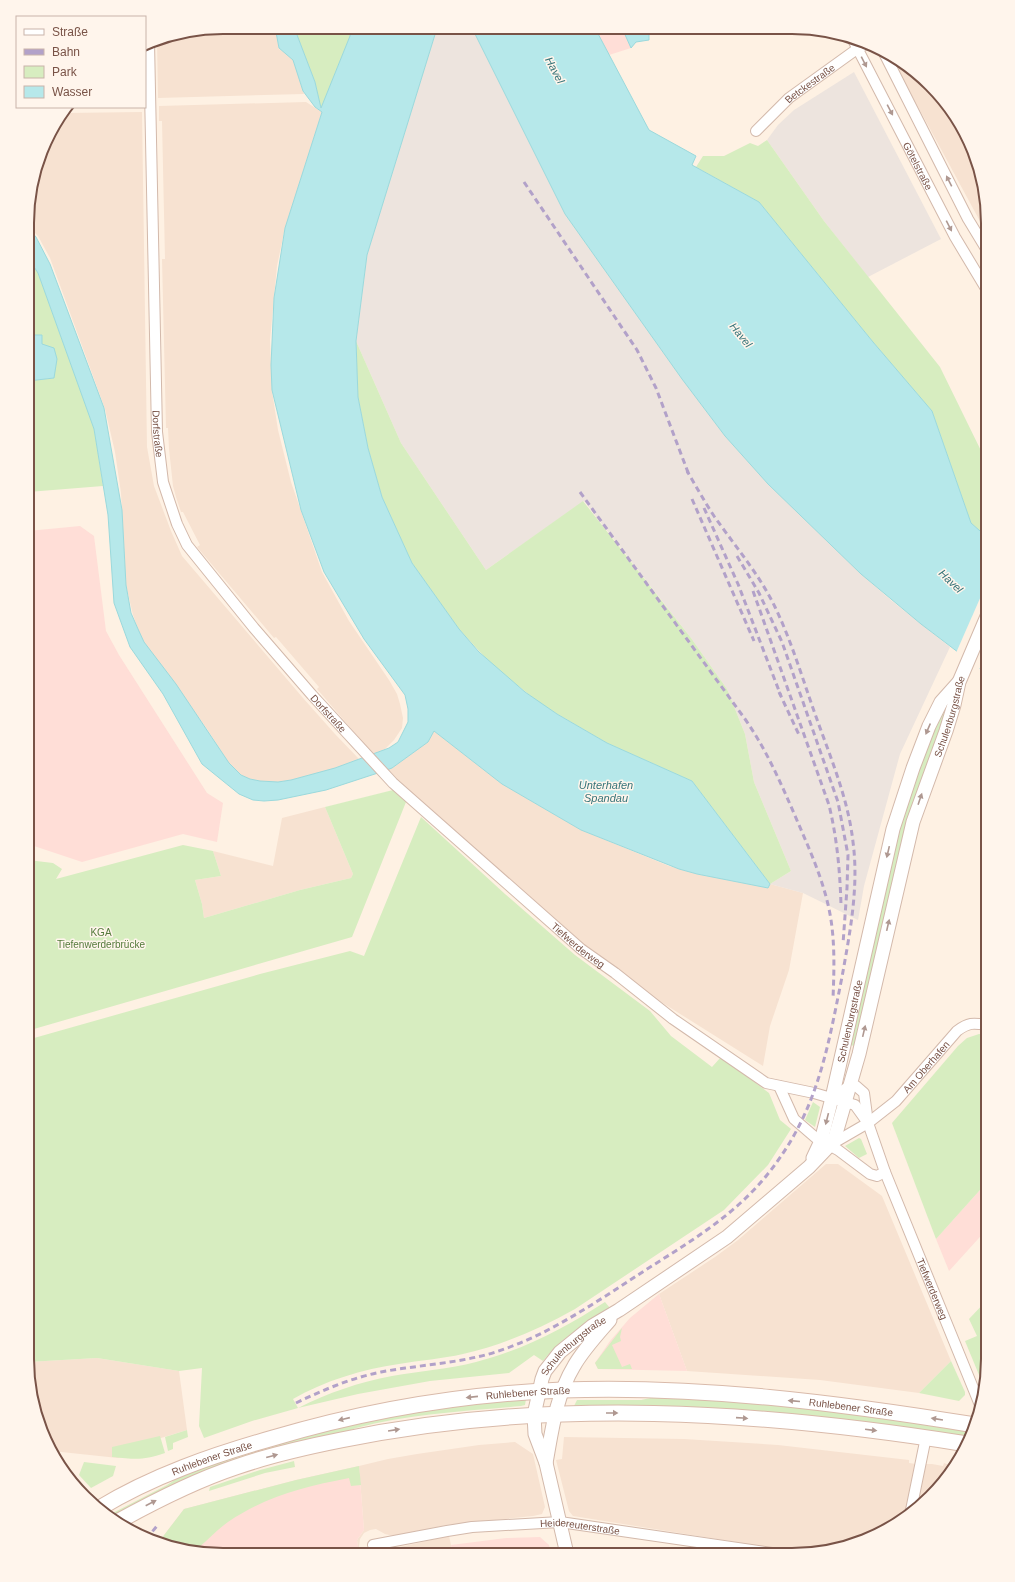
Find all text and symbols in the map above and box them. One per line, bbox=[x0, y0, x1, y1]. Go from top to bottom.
legend bbox=[16, 16, 146, 108]
text: Straße bbox=[52, 25, 88, 39]
text: Bahn bbox=[52, 45, 80, 59]
water label: Havel bbox=[543, 55, 567, 86]
one-way arrow bbox=[861, 56, 867, 68]
street label: Betckestraße bbox=[782, 61, 837, 105]
text: Park bbox=[52, 65, 78, 79]
text: Wasser bbox=[52, 85, 92, 99]
one-way arrow bbox=[886, 104, 893, 116]
street label: Götelstraße bbox=[901, 140, 935, 192]
one-way arrow bbox=[946, 175, 952, 187]
one-way arrow bbox=[946, 220, 953, 231]
water label: Havel bbox=[727, 320, 755, 350]
street label: Dorfstraße bbox=[151, 410, 166, 458]
water label: Havel bbox=[937, 567, 966, 595]
street label: Schulenburgstraße bbox=[931, 674, 967, 759]
street label: Dorfstraße bbox=[309, 692, 349, 735]
one-way arrow bbox=[925, 724, 931, 735]
water label: Unterhafen Spandau bbox=[579, 779, 633, 804]
one-way arrow bbox=[918, 793, 924, 805]
one-way arrow bbox=[884, 846, 890, 859]
one-way arrow bbox=[886, 919, 892, 931]
street label: Tiefwerderweg bbox=[549, 920, 607, 970]
park label: KGA Tiefenwerderbrücke bbox=[57, 927, 145, 950]
street label: Schulenburgstraße bbox=[835, 978, 864, 1064]
one-way arrow bbox=[861, 1025, 867, 1038]
street label: Am Oberhafen bbox=[900, 1039, 951, 1095]
one-way arrow bbox=[823, 1113, 829, 1126]
street label: Tiefwerderweg bbox=[915, 1256, 950, 1321]
street label: Schulenburgstraße bbox=[538, 1313, 608, 1377]
street label: Ruhlebener Straße bbox=[485, 1384, 571, 1401]
one-way arrow bbox=[466, 1394, 478, 1401]
street label: Ruhlebener Straße bbox=[808, 1396, 894, 1418]
one-way arrow bbox=[788, 1397, 800, 1404]
one-way arrow bbox=[606, 1410, 619, 1416]
one-way arrow bbox=[736, 1414, 748, 1421]
one-way arrow bbox=[338, 1416, 350, 1422]
one-way arrow bbox=[930, 1416, 943, 1422]
one-way arrow bbox=[388, 1427, 400, 1433]
one-way arrow bbox=[865, 1427, 878, 1433]
street label: Ruhlebener Straße bbox=[170, 1439, 254, 1477]
one-way arrow bbox=[266, 1453, 278, 1459]
one-way arrow bbox=[145, 1500, 157, 1506]
street label: Heidereuterstraße bbox=[540, 1516, 621, 1536]

